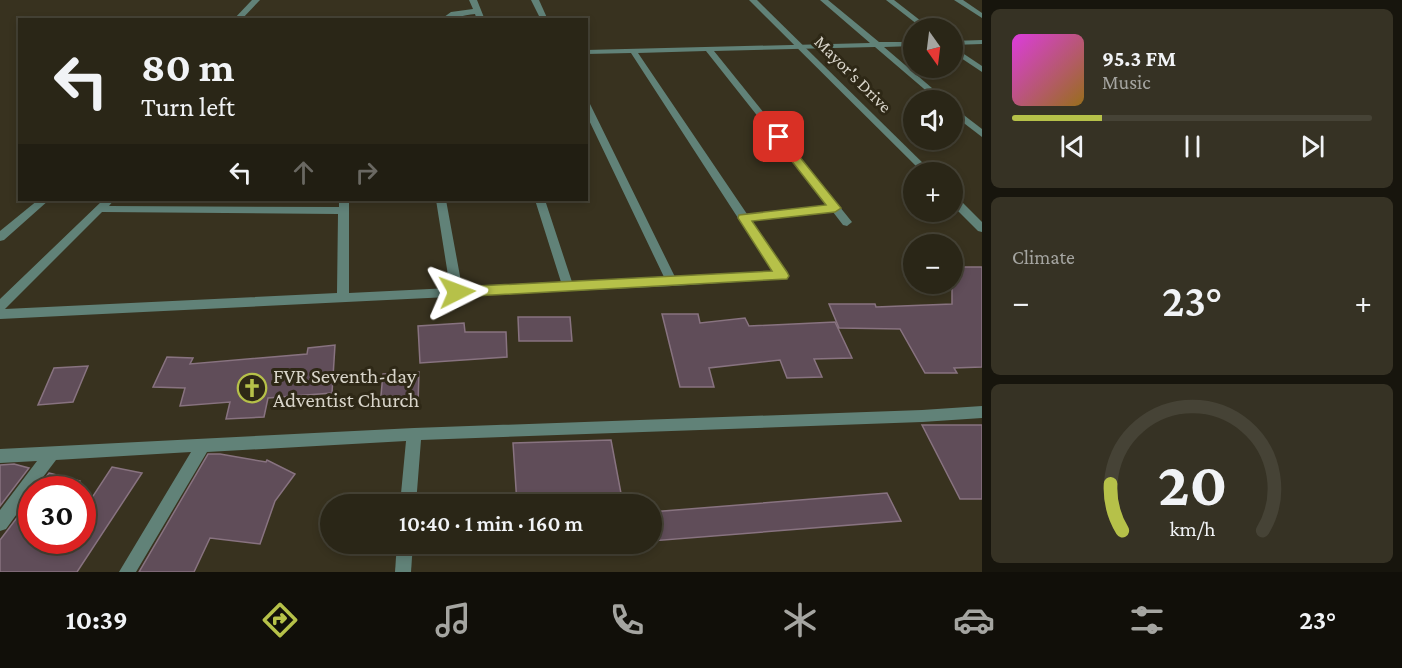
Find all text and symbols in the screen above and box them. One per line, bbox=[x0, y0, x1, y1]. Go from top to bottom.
north arrow bbox=[903, 18, 963, 78]
map controls bbox=[903, 18, 963, 294]
street label: Mayor's Drive bbox=[810, 31, 896, 117]
icon: left bbox=[42, 42, 120, 120]
text: 80 m bbox=[141, 43, 235, 90]
text: 95.3 FM bbox=[1102, 46, 1176, 71]
text: Music bbox=[1102, 71, 1151, 93]
button: sound bbox=[903, 90, 963, 150]
text: Turn left bbox=[141, 92, 235, 122]
pin bbox=[753, 111, 804, 162]
icon: arrive bbox=[762, 120, 795, 153]
icon: previous bbox=[1056, 130, 1089, 163]
icon: pause bbox=[1176, 130, 1209, 163]
icon: next bbox=[1296, 130, 1329, 163]
icon: left bbox=[224, 156, 257, 189]
icon: ahead bbox=[287, 156, 320, 189]
icon: right bbox=[350, 156, 383, 189]
button: + bbox=[903, 162, 963, 222]
button: − bbox=[903, 234, 963, 294]
text: Climate bbox=[1012, 246, 1075, 268]
position arrow bbox=[425, 260, 489, 324]
text: 23° bbox=[1162, 276, 1222, 326]
text: − bbox=[1012, 283, 1029, 320]
text: + bbox=[1355, 283, 1372, 320]
place label: FVR Seventh-day Adventist Church bbox=[273, 364, 419, 412]
church icon: FVR Seventh-day Adventist Church bbox=[236, 372, 268, 404]
text: 20 bbox=[1157, 449, 1227, 518]
speed limit sign: 30 bbox=[18, 476, 96, 554]
text: 10:40 · 1 min · 160 m bbox=[399, 511, 583, 536]
text: km/h bbox=[1169, 517, 1216, 541]
icon: directions bbox=[259, 599, 301, 641]
icon: music bbox=[432, 599, 474, 641]
icon: phone bbox=[606, 599, 648, 641]
icon: climate bbox=[779, 599, 821, 641]
icon: car bbox=[953, 599, 995, 641]
icon: filters bbox=[1126, 599, 1168, 641]
text: 10:39 bbox=[66, 605, 128, 635]
text: 23° bbox=[1299, 605, 1336, 635]

